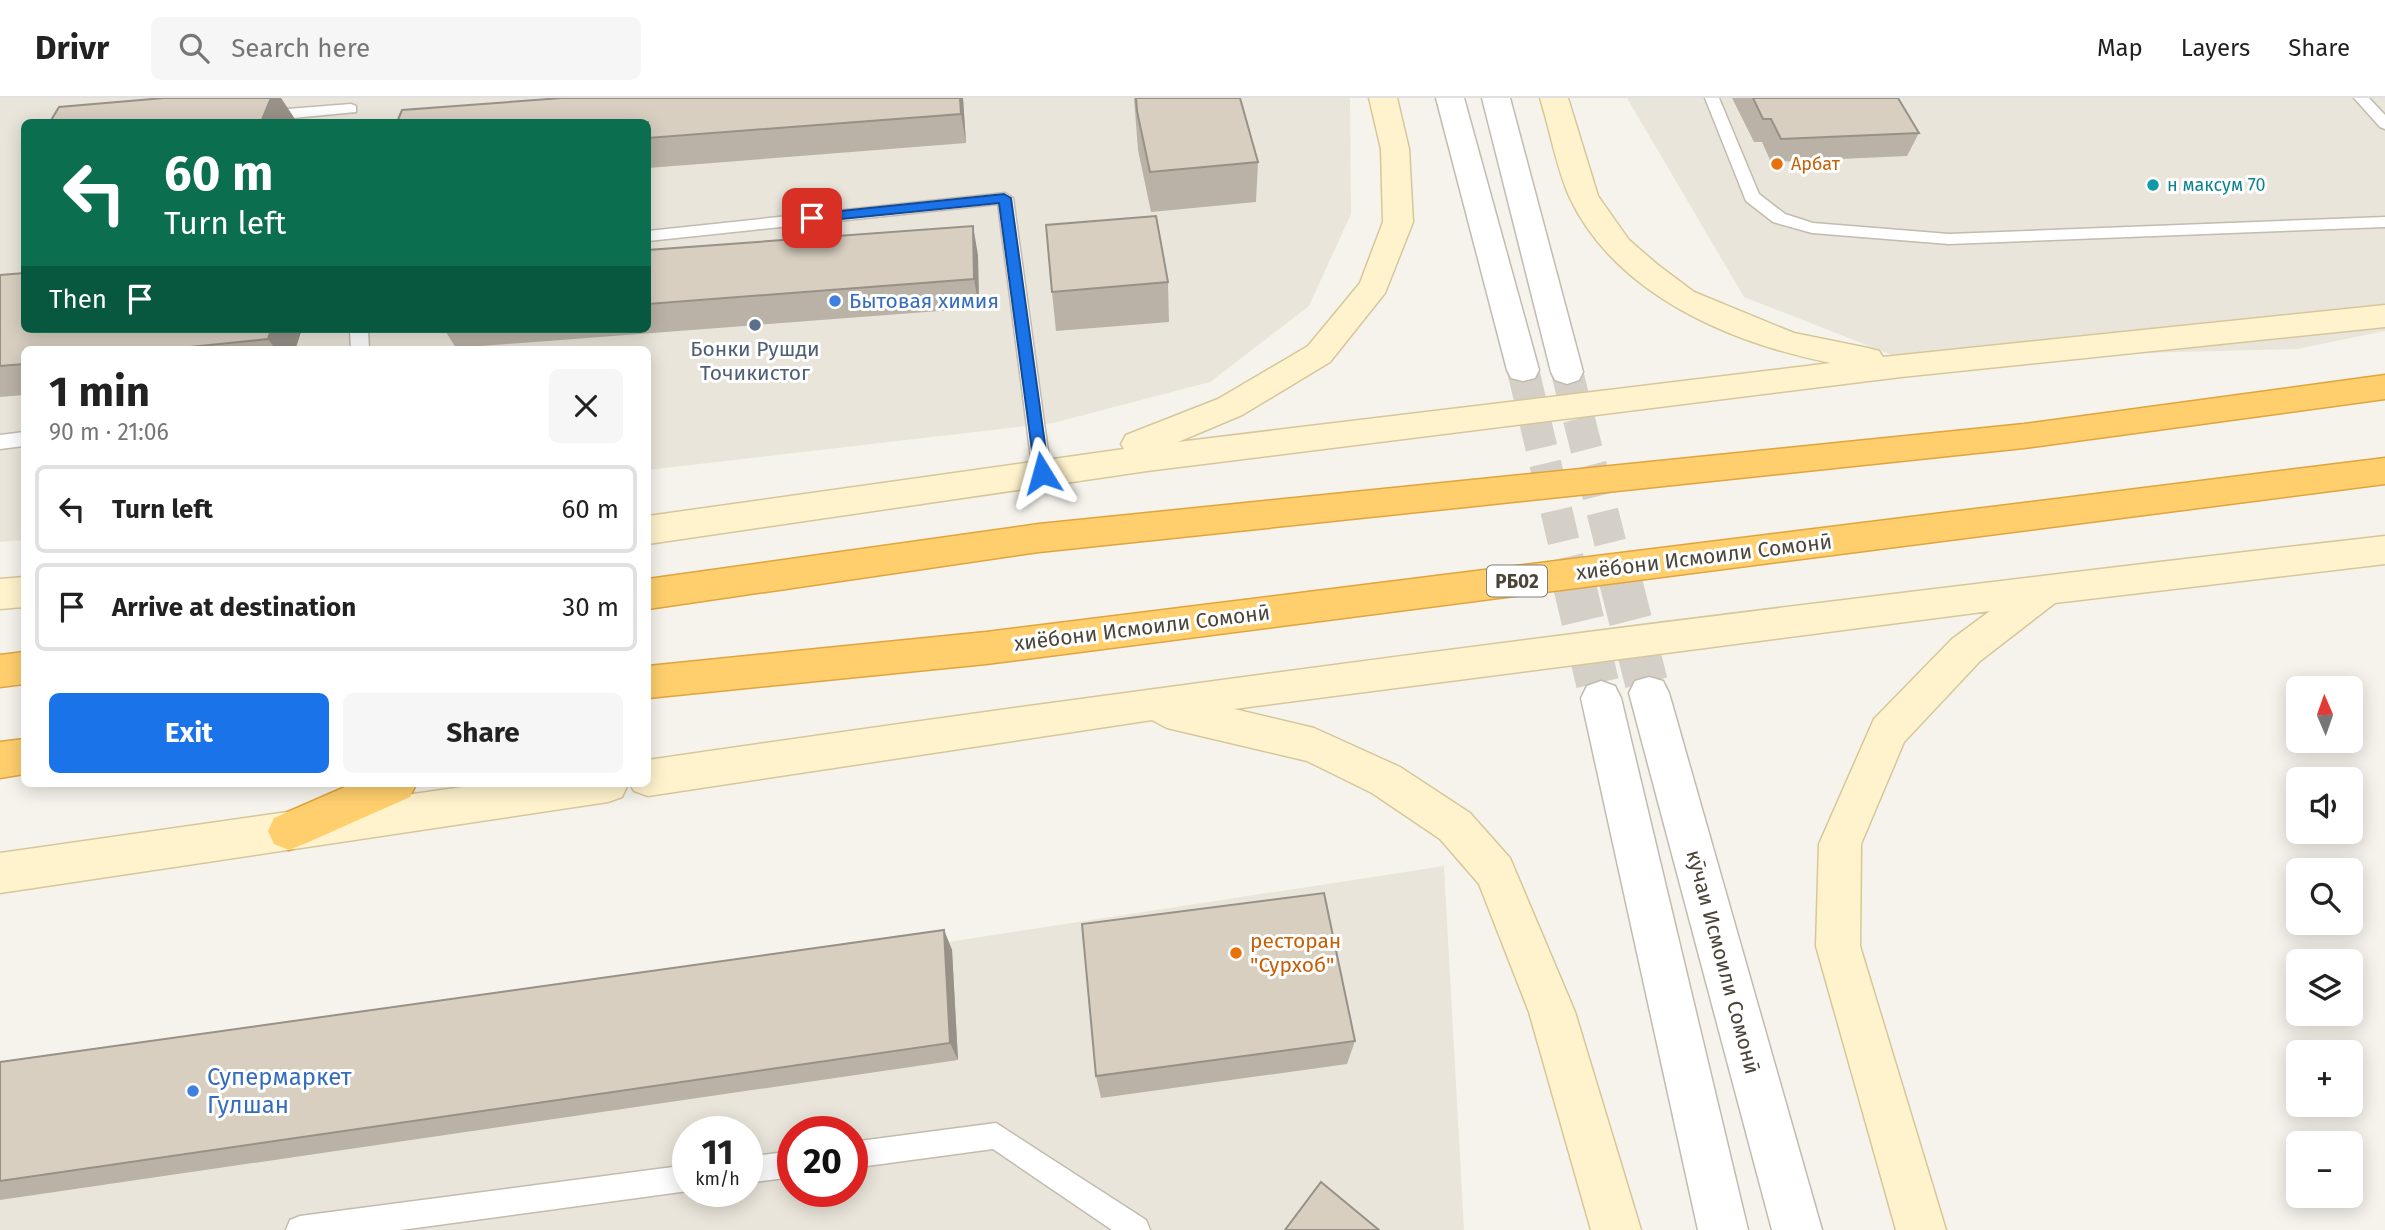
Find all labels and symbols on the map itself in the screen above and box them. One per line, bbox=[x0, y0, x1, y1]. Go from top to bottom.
place label: Арбат bbox=[1791, 153, 1841, 175]
marker: Арбат bbox=[1769, 156, 1785, 172]
place label: н максум 70 bbox=[2167, 174, 2266, 196]
marker: н максум 70 bbox=[2145, 177, 2161, 193]
pin bbox=[782, 188, 842, 248]
place label: Бытовая химия bbox=[849, 288, 999, 314]
marker: Бытовая химия bbox=[827, 293, 843, 309]
marker: Бонки Рушди Точикистог bbox=[747, 317, 763, 333]
place label: Бонки Рушди Точикистог bbox=[690, 336, 820, 386]
position arrow bbox=[1005, 436, 1079, 510]
street label: хиёбони Исмоили Сомонӣ bbox=[1574, 528, 1834, 586]
road number: РБ02 bbox=[1487, 566, 1547, 596]
street label: хиёбони Исмоили Сомонӣ bbox=[1012, 599, 1272, 657]
north arrow bbox=[2286, 676, 2362, 752]
street label: кӯчаи Исмоили Сомонӣ bbox=[1681, 847, 1765, 1077]
place label: ресторан "Сурхоб" bbox=[1250, 928, 1341, 978]
marker: ресторан "Сурхоб" bbox=[1228, 945, 1244, 961]
place label: Супермаркет Гулшан bbox=[207, 1063, 352, 1119]
marker: Супермаркет Гулшан bbox=[185, 1083, 201, 1099]
speed limit sign: 20 bbox=[777, 1116, 868, 1207]

